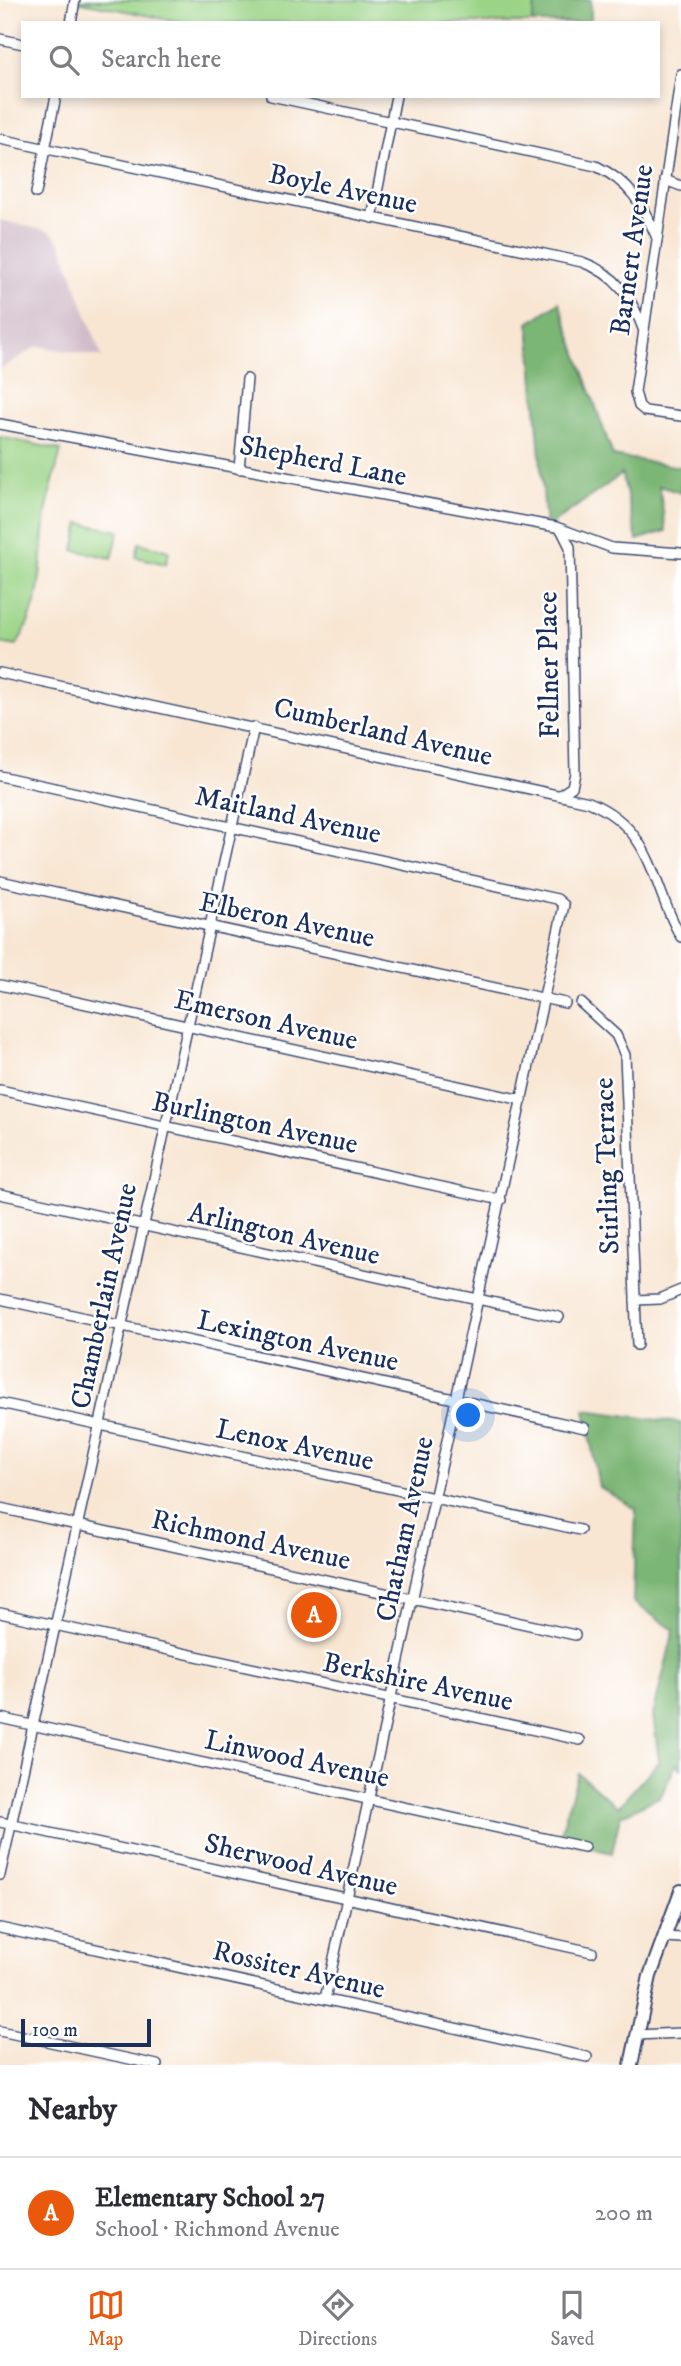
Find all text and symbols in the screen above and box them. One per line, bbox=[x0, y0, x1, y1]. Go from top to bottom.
search box bbox=[21, 21, 660, 98]
icon: search bbox=[45, 41, 83, 79]
text: Search here bbox=[101, 43, 221, 76]
street label: Boyle Avenue bbox=[266, 156, 420, 222]
street label: Barnert Avenue bbox=[603, 162, 661, 338]
street label: Shepherd Lane bbox=[236, 428, 410, 494]
street label: Fellner Place bbox=[530, 591, 568, 739]
street label: Cumberland Avenue bbox=[270, 690, 496, 774]
street label: Maitland Avenue bbox=[192, 778, 384, 852]
street label: Elberon Avenue bbox=[196, 884, 378, 956]
street label: Emerson Avenue bbox=[171, 982, 361, 1058]
street label: Stirling Terrace bbox=[586, 1077, 628, 1255]
street label: Burlington Avenue bbox=[149, 1084, 361, 1162]
street label: Chamberlain Avenue bbox=[63, 1180, 145, 1412]
street label: Arlington Avenue bbox=[185, 1195, 383, 1273]
street label: Lexington Avenue bbox=[194, 1303, 402, 1379]
your location bbox=[451, 1398, 485, 1432]
street label: Lenox Avenue bbox=[213, 1411, 377, 1479]
street label: Chatham Avenue bbox=[368, 1433, 442, 1625]
street label: Richmond Avenue bbox=[148, 1502, 354, 1578]
pin: A bbox=[291, 1589, 337, 1641]
street label: Berkshire Avenue bbox=[320, 1645, 516, 1719]
street label: Linwood Avenue bbox=[202, 1722, 392, 1796]
street label: Sherwood Avenue bbox=[201, 1826, 401, 1904]
street label: Rossiter Avenue bbox=[209, 1933, 389, 2007]
scale bar bbox=[21, 2016, 150, 2048]
text: 100 m bbox=[32, 2019, 78, 2042]
text: Nearby bbox=[28, 2092, 117, 2129]
text: Elementary School 27 bbox=[95, 2182, 325, 2215]
text: A bbox=[44, 2199, 58, 2228]
text: 200 m bbox=[595, 2199, 653, 2228]
text: School · Richmond Avenue bbox=[95, 2215, 340, 2244]
tab: Map bbox=[87, 2286, 125, 2351]
tab: Directions bbox=[298, 2286, 377, 2351]
tab: Saved bbox=[551, 2286, 594, 2351]

